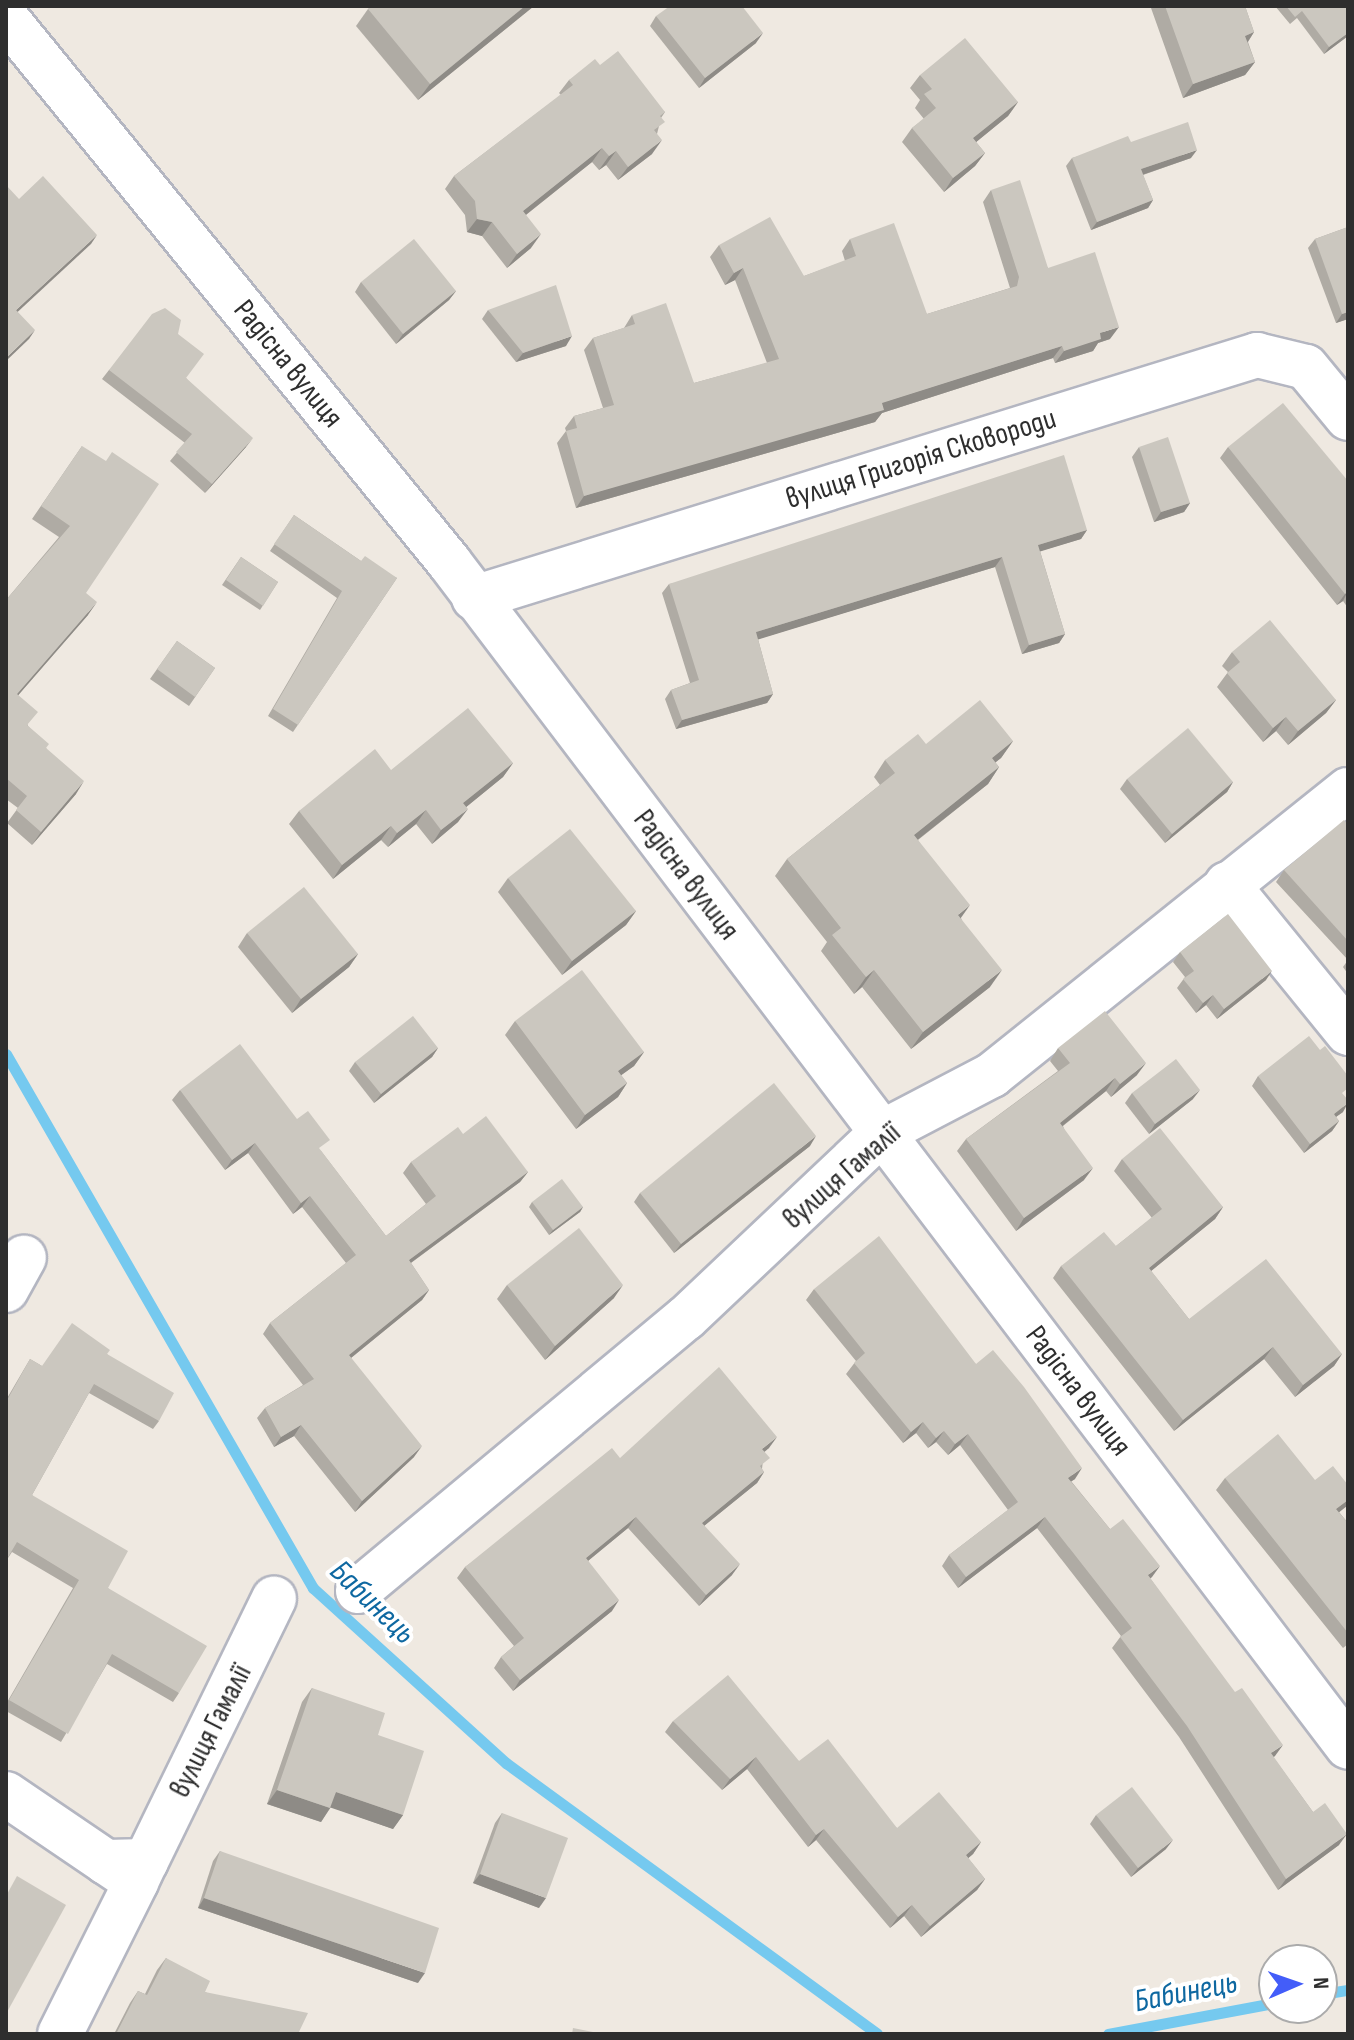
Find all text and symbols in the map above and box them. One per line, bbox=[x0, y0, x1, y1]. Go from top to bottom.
street label: Радісна вулиця bbox=[226, 293, 350, 435]
street label: вулиця Григорія Сковороди bbox=[782, 401, 1060, 517]
street label: Радісна вулиця bbox=[625, 803, 747, 947]
street label: вулиця Гамалії bbox=[776, 1115, 908, 1237]
street label: Радісна вулиця bbox=[1017, 1319, 1139, 1463]
water label: Бабинець bbox=[321, 1553, 423, 1653]
street label: вулиця Гамалії bbox=[162, 1658, 260, 1804]
north arrow bbox=[1258, 1944, 1338, 2024]
water label: Бабинець bbox=[1131, 1964, 1241, 2022]
text: N bbox=[1307, 1977, 1334, 1990]

